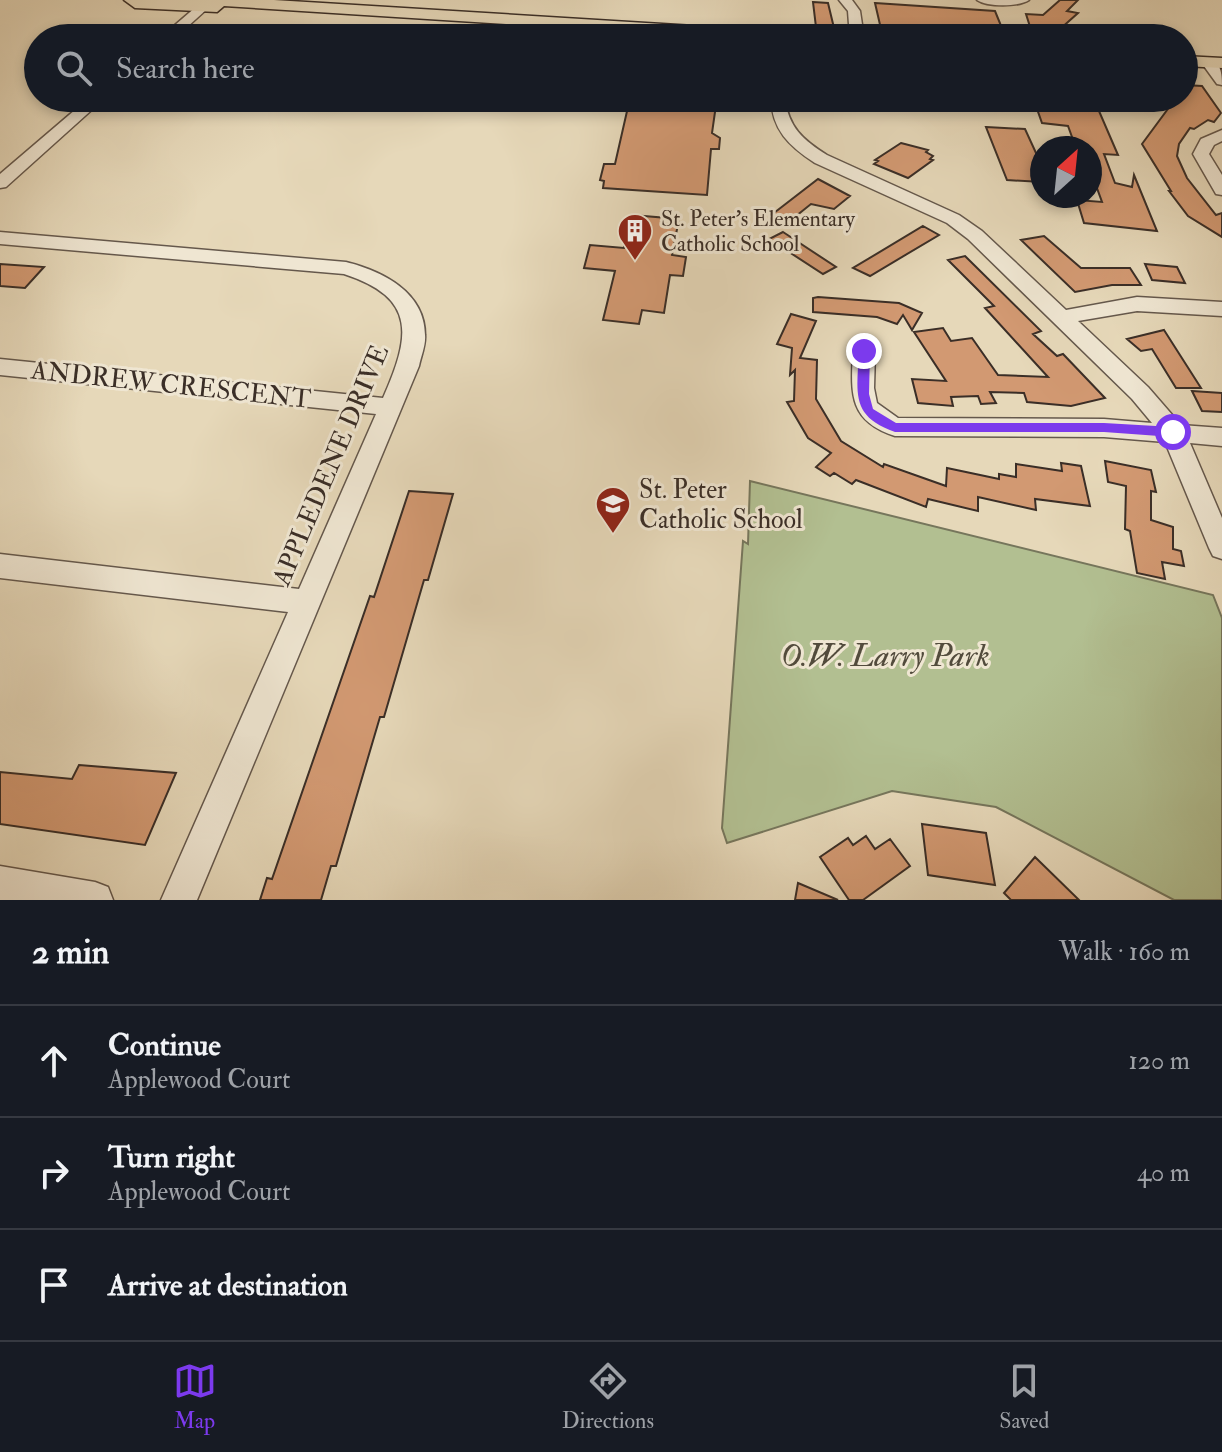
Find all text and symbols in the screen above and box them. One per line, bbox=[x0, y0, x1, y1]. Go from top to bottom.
search box bbox=[24, 24, 1198, 112]
icon: search bbox=[52, 46, 96, 90]
text: Search here bbox=[116, 50, 255, 87]
north arrow bbox=[1030, 136, 1102, 208]
place label: St. Peter's Elementary Catholic School bbox=[661, 205, 855, 258]
building icon: St. Peter's Elementary Catholic School bbox=[616, 212, 654, 262]
route end bbox=[846, 333, 882, 369]
street label: APPLEDENE DRIVE bbox=[265, 340, 396, 592]
street label: ANDREW CRESCENT bbox=[28, 354, 312, 416]
route start bbox=[1155, 414, 1191, 450]
place label: St. Peter Catholic School bbox=[639, 474, 803, 536]
school or university icon: St. Peter Catholic School bbox=[594, 485, 632, 535]
park label: O.W. Larry Park bbox=[780, 636, 990, 676]
text: 2 min bbox=[32, 931, 109, 974]
text: Walk · 160 m bbox=[1059, 936, 1190, 968]
text: Continue bbox=[108, 1027, 221, 1064]
icon: ahead bbox=[32, 1039, 76, 1083]
text: 120 m bbox=[1129, 1045, 1190, 1077]
text: Applewood Court bbox=[108, 1064, 290, 1096]
text: Turn right bbox=[108, 1139, 235, 1176]
icon: right bbox=[32, 1151, 76, 1195]
text: 40 m bbox=[1137, 1157, 1190, 1189]
text: Applewood Court bbox=[108, 1176, 290, 1208]
icon: arrive bbox=[32, 1263, 76, 1307]
text: Arrive at destination bbox=[108, 1267, 348, 1304]
tab: Map bbox=[173, 1359, 217, 1435]
tab: Directions bbox=[562, 1359, 654, 1435]
tab: Saved bbox=[999, 1359, 1049, 1435]

